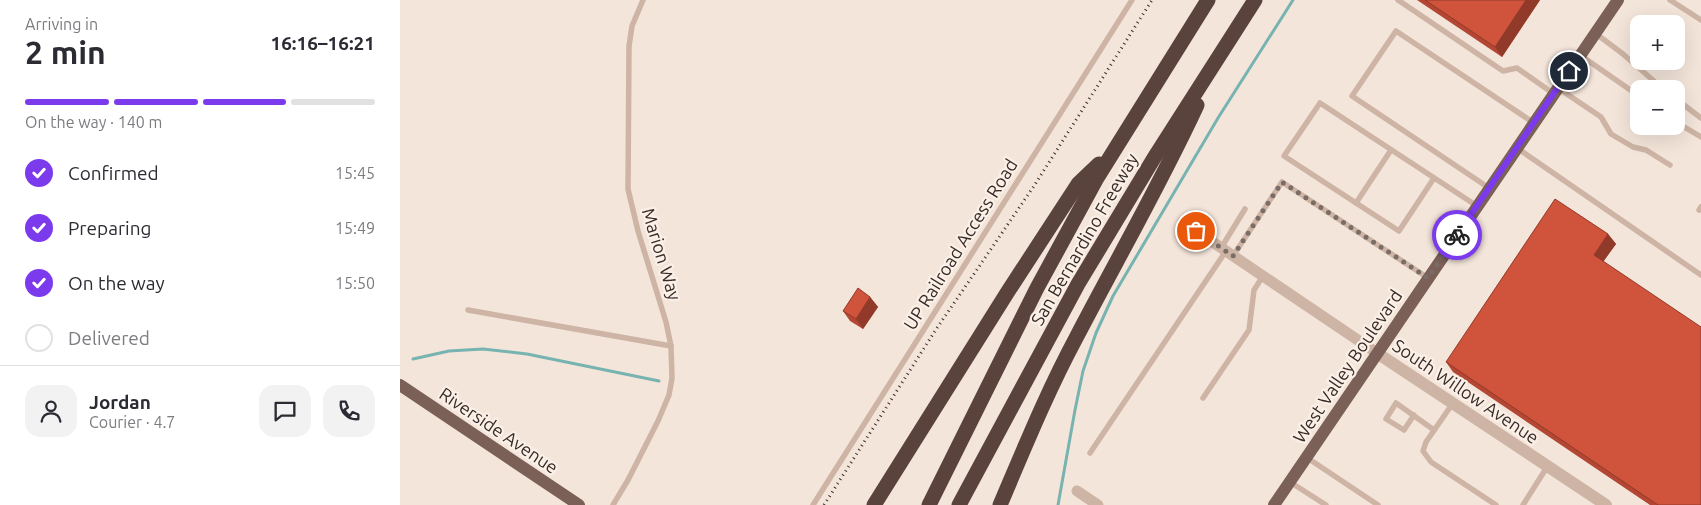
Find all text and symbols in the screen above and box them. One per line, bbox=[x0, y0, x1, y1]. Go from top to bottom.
text: Arriving in bbox=[25, 15, 98, 33]
map controls bbox=[1630, 15, 1685, 135]
button: + bbox=[1630, 15, 1685, 70]
text: 16:16–16:21 bbox=[270, 32, 375, 54]
text: 2 min bbox=[25, 34, 106, 70]
pin bbox=[1548, 50, 1590, 92]
icon: home bbox=[1555, 57, 1583, 85]
button: − bbox=[1630, 80, 1685, 135]
text: On the way · 140 m bbox=[25, 113, 162, 131]
street label: San Bernardino Freeway bbox=[1027, 149, 1142, 329]
street label: UP Railroad Access Road bbox=[899, 155, 1021, 333]
icon: check bbox=[25, 159, 53, 187]
text: Confirmed bbox=[68, 162, 159, 184]
text: 15:45 bbox=[335, 164, 375, 182]
street label: Marion Way bbox=[639, 206, 686, 303]
pin bbox=[1175, 210, 1217, 252]
courier bbox=[1432, 210, 1482, 260]
icon: check bbox=[25, 214, 53, 242]
text: Preparing bbox=[68, 217, 152, 239]
icon: bag bbox=[1182, 217, 1210, 245]
text: 15:49 bbox=[335, 219, 375, 237]
icon: bike bbox=[1443, 221, 1471, 249]
icon: check bbox=[25, 269, 53, 297]
text: On the way bbox=[68, 272, 165, 294]
text: 15:50 bbox=[335, 274, 375, 292]
street label: West Valley Boulevard bbox=[1288, 286, 1406, 446]
text: Delivered bbox=[68, 327, 150, 349]
street label: South Willow Avenue bbox=[1389, 335, 1543, 447]
street label: Riverside Avenue bbox=[436, 383, 562, 477]
button: person bbox=[25, 385, 77, 437]
button: chat bbox=[259, 385, 311, 437]
button: phone bbox=[323, 385, 375, 437]
text: Jordan bbox=[89, 391, 151, 413]
text: Courier · 4.7 bbox=[89, 413, 175, 431]

